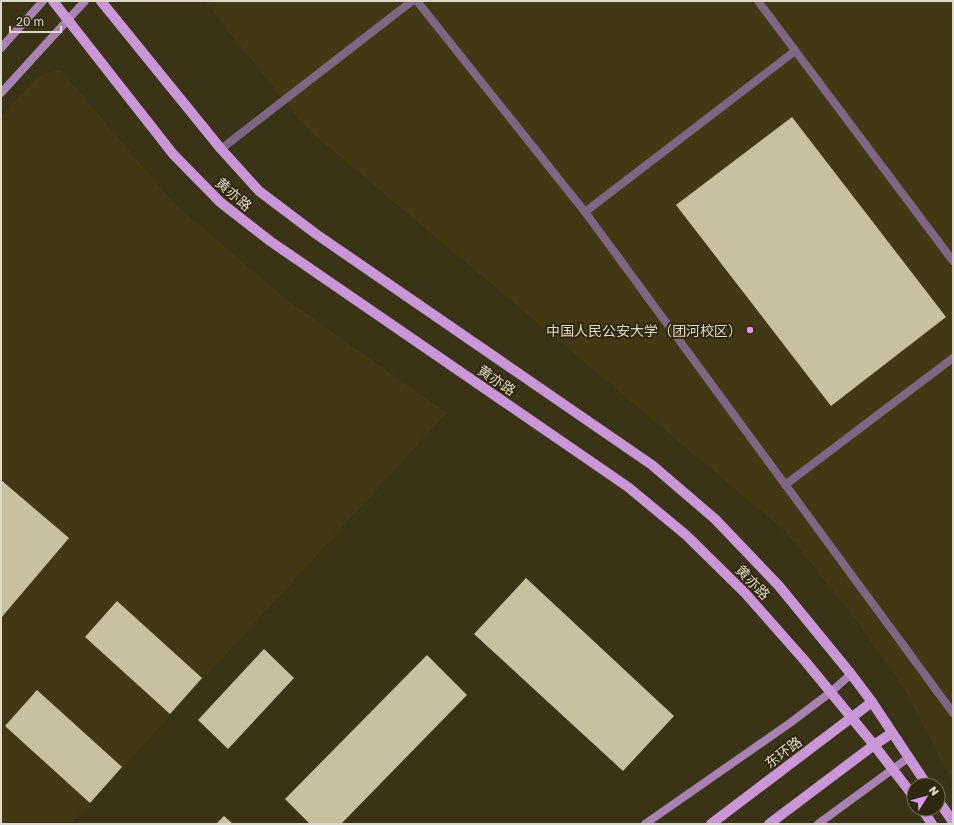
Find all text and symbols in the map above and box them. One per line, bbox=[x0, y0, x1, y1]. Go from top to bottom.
scale bar bbox=[10, 8, 61, 34]
text: 20 m bbox=[16, 14, 44, 29]
street label: 黄亦路 bbox=[213, 174, 255, 214]
place label: 中国人民公安大学（团河校区） bbox=[546, 322, 742, 339]
marker: 中国人民公安大学（团河校区） bbox=[745, 325, 755, 335]
street label: 黄亦路 bbox=[475, 361, 519, 399]
street label: 黄亦路 bbox=[732, 561, 774, 603]
street label: 东环路 bbox=[761, 733, 805, 771]
north arrow bbox=[906, 777, 946, 817]
text: N bbox=[927, 783, 942, 798]

